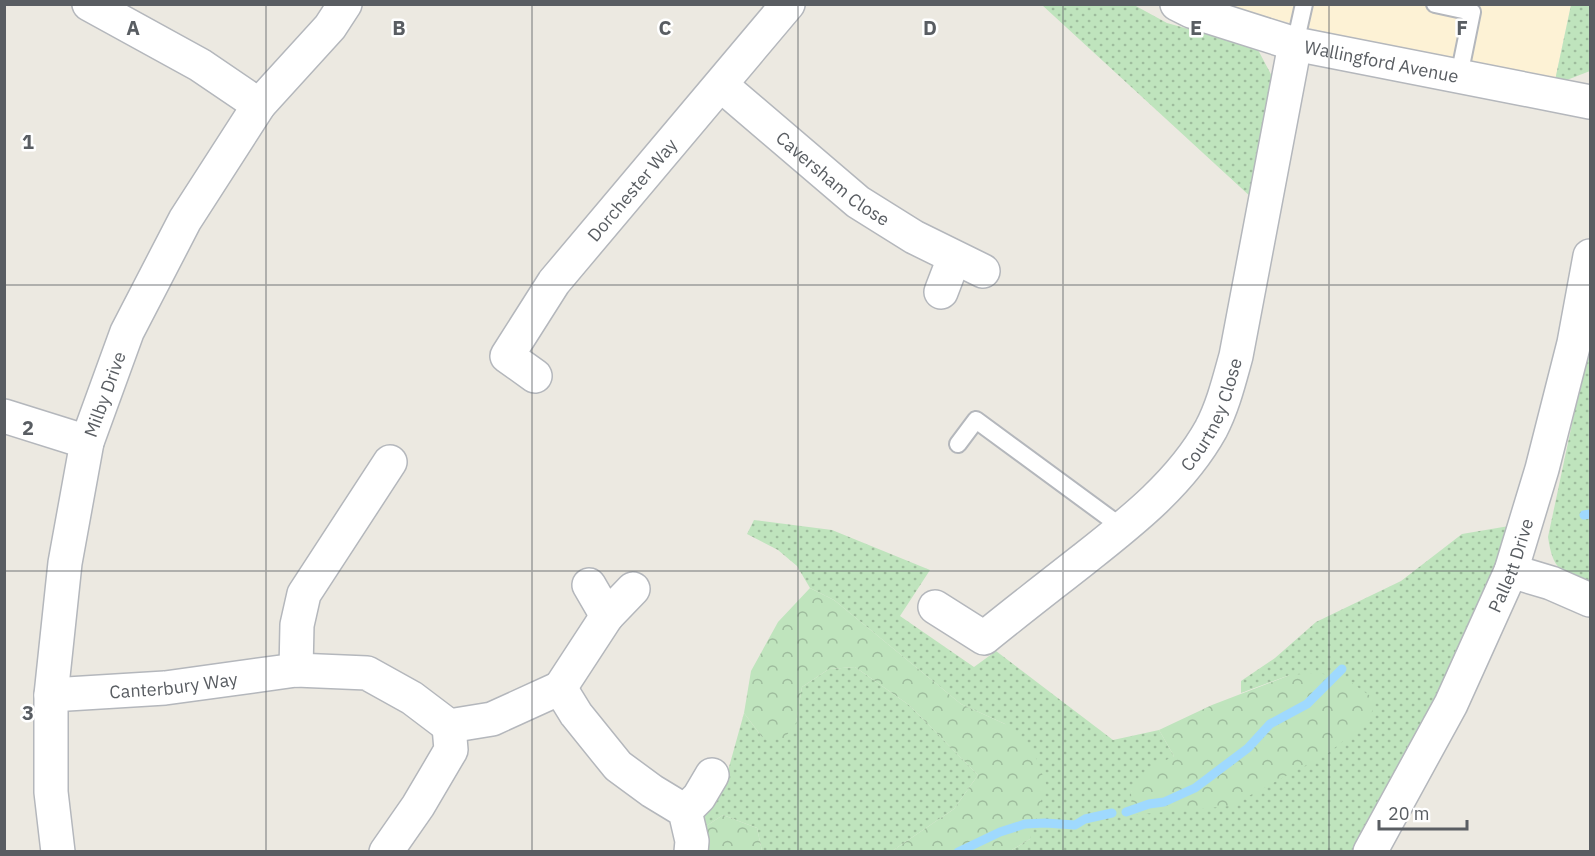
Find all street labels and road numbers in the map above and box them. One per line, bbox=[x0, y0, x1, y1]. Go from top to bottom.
street label: Wallingford Avenue bbox=[1302, 35, 1461, 87]
street label: Caversham Close bbox=[772, 126, 894, 231]
street label: Dorchester Way bbox=[582, 133, 682, 246]
street label: Milby Drive bbox=[78, 348, 131, 440]
street label: Courtney Close bbox=[1175, 355, 1246, 475]
street label: Pallett Drive bbox=[1482, 515, 1538, 616]
street label: Canterbury Way bbox=[109, 667, 239, 703]

